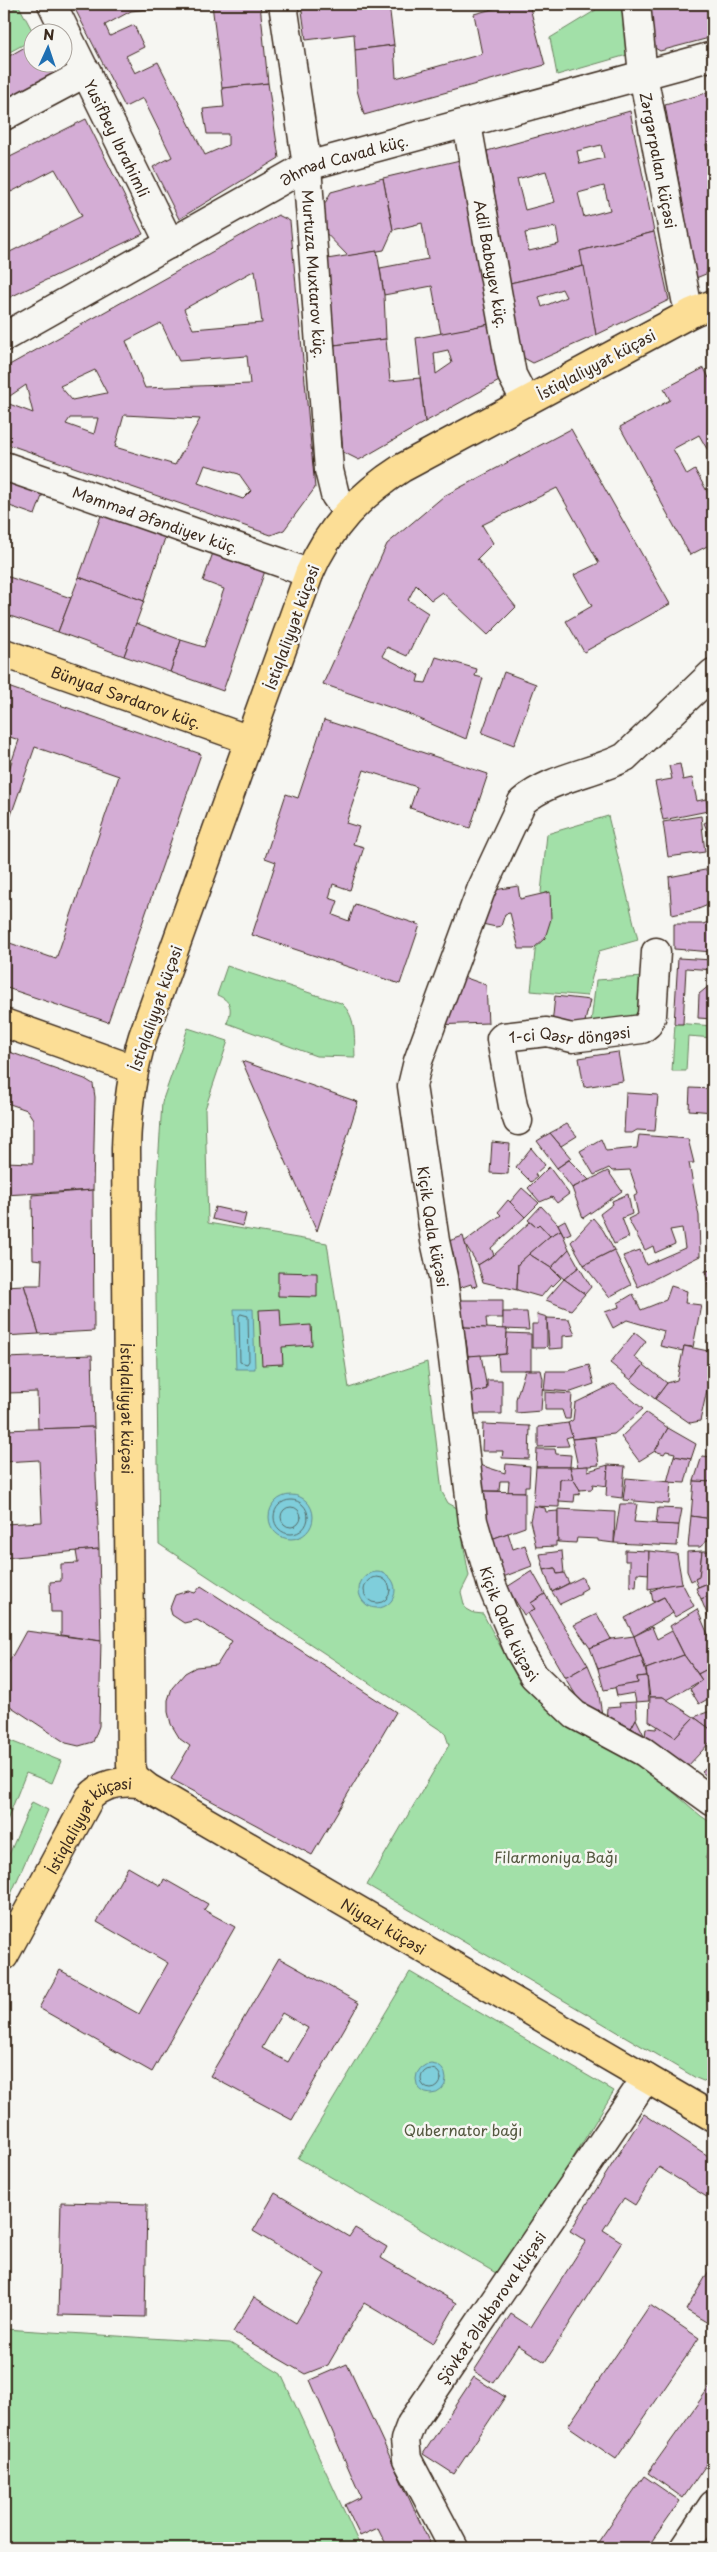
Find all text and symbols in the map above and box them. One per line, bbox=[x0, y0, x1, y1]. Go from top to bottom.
north arrow bbox=[22, 22, 72, 72]
text: N bbox=[43, 24, 55, 45]
street label: Yusifbey Ibrahimli bbox=[79, 75, 156, 200]
street label: Zərgərpalan küçəsi bbox=[635, 90, 684, 230]
street label: Əhməd Cavad küç. bbox=[275, 128, 411, 191]
street label: Murtuza Muxtarov küç. bbox=[297, 189, 332, 359]
street label: Adil Babayev küç. bbox=[469, 198, 515, 330]
street label: İstiqlaliyyət küçəsi bbox=[533, 323, 659, 405]
street label: Məmməd Əfəndiyev küç. bbox=[70, 479, 242, 559]
street label: İstiqlaliyyət küçəsi bbox=[258, 561, 324, 693]
street label: Bünyad Sərdarov küç. bbox=[48, 659, 205, 734]
street label: İstiqlaliyyət küçəsi bbox=[123, 942, 187, 1074]
street label: 1-ci Qəsr döngəsi bbox=[507, 1019, 632, 1050]
street label: Kiçik Qala küçəsi bbox=[412, 1164, 456, 1289]
street label: İstiqlaliyyət küçəsi bbox=[116, 1343, 140, 1474]
street label: Kiçik Qala küçəsi bbox=[475, 1563, 544, 1687]
street label: İstiqlaliyyət küçəsi bbox=[39, 1771, 132, 1878]
park label: Filarmoniya Bağı bbox=[494, 1845, 618, 1868]
street label: Niyazi küçəsi bbox=[337, 1892, 431, 1959]
park label: Qubernator bağı bbox=[404, 2118, 522, 2141]
street label: Şövkət Ələkbərova küçəsi bbox=[430, 2226, 551, 2389]

